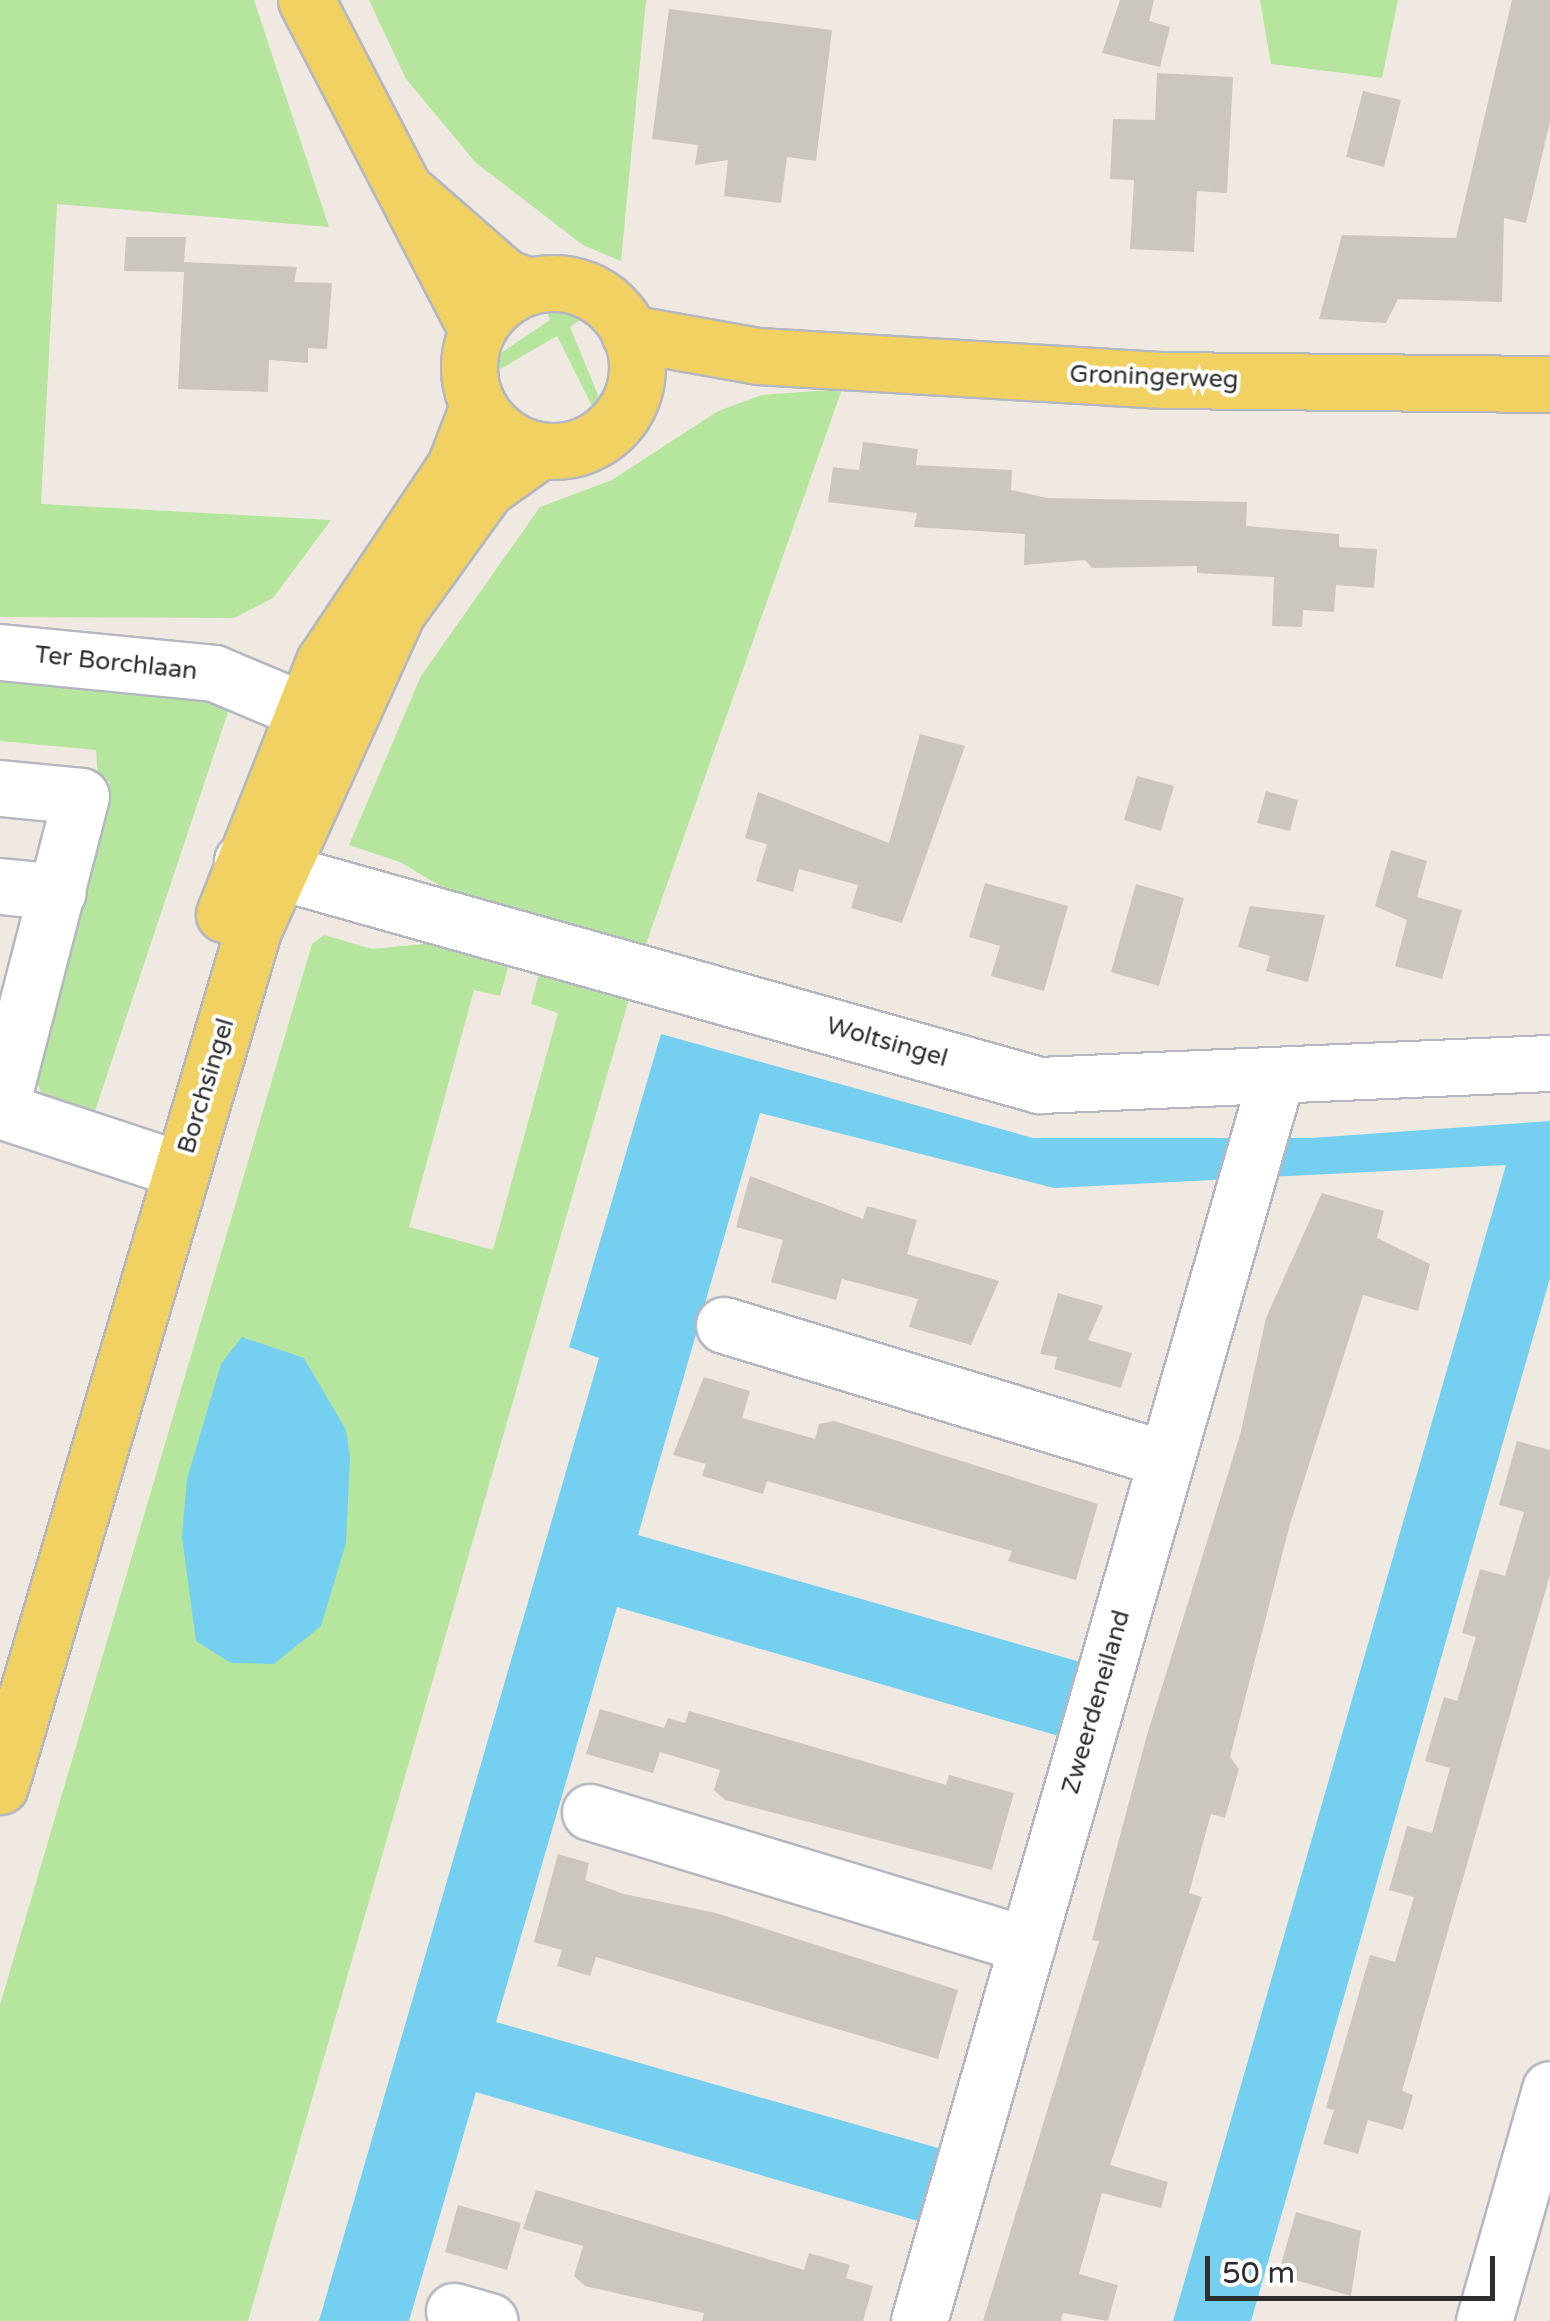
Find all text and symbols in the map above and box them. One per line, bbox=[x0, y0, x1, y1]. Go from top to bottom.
street label: Groningerweg bbox=[1069, 359, 1239, 395]
street label: Ter Borchlaan bbox=[33, 640, 199, 686]
street label: Woltsingel bbox=[823, 1010, 951, 1074]
street label: Borchsingel bbox=[171, 1015, 241, 1157]
street label: Zweerdeneiland bbox=[1055, 1607, 1137, 1797]
scale bar bbox=[1210, 2236, 1500, 2298]
text: 50 m bbox=[1222, 2255, 1295, 2292]

